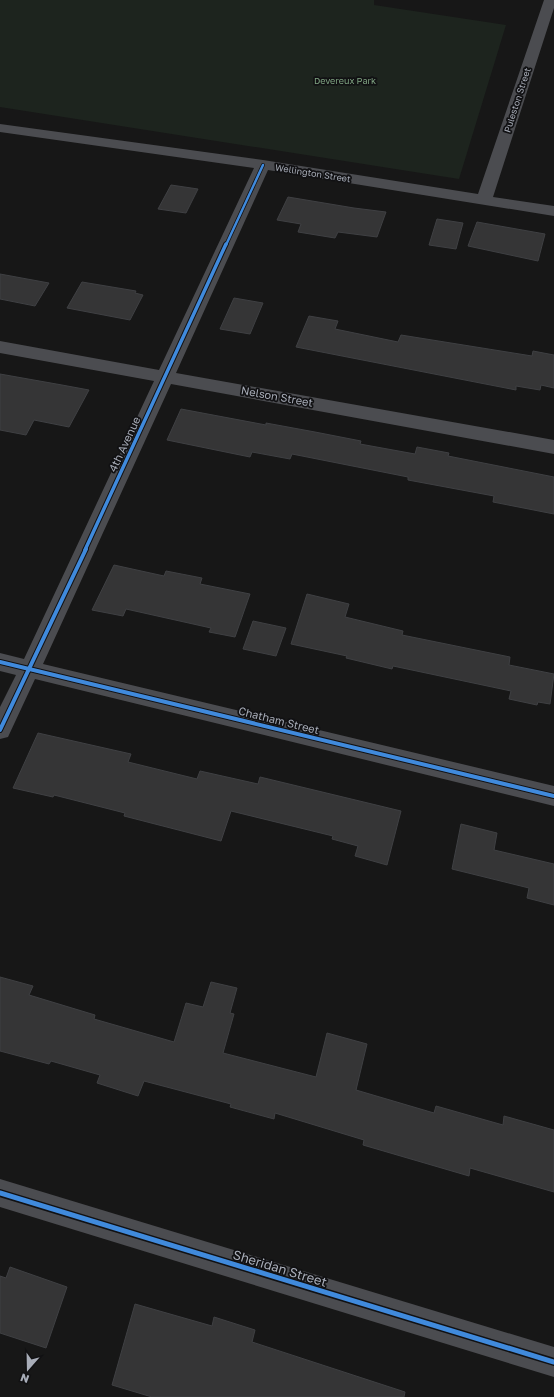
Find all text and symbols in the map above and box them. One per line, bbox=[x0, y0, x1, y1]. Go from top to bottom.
street label: Puleston Street bbox=[501, 66, 533, 134]
park label: Devereux Park bbox=[314, 75, 376, 86]
street label: Wellington Street bbox=[275, 162, 352, 184]
street label: Nelson Street bbox=[240, 383, 314, 409]
street label: 4th Avenue bbox=[106, 414, 142, 474]
street label: Chatham Street bbox=[237, 704, 321, 736]
street label: Sheridan Street bbox=[231, 1246, 329, 1290]
north arrow bbox=[8, 1349, 48, 1389]
text: N bbox=[18, 1371, 31, 1386]

